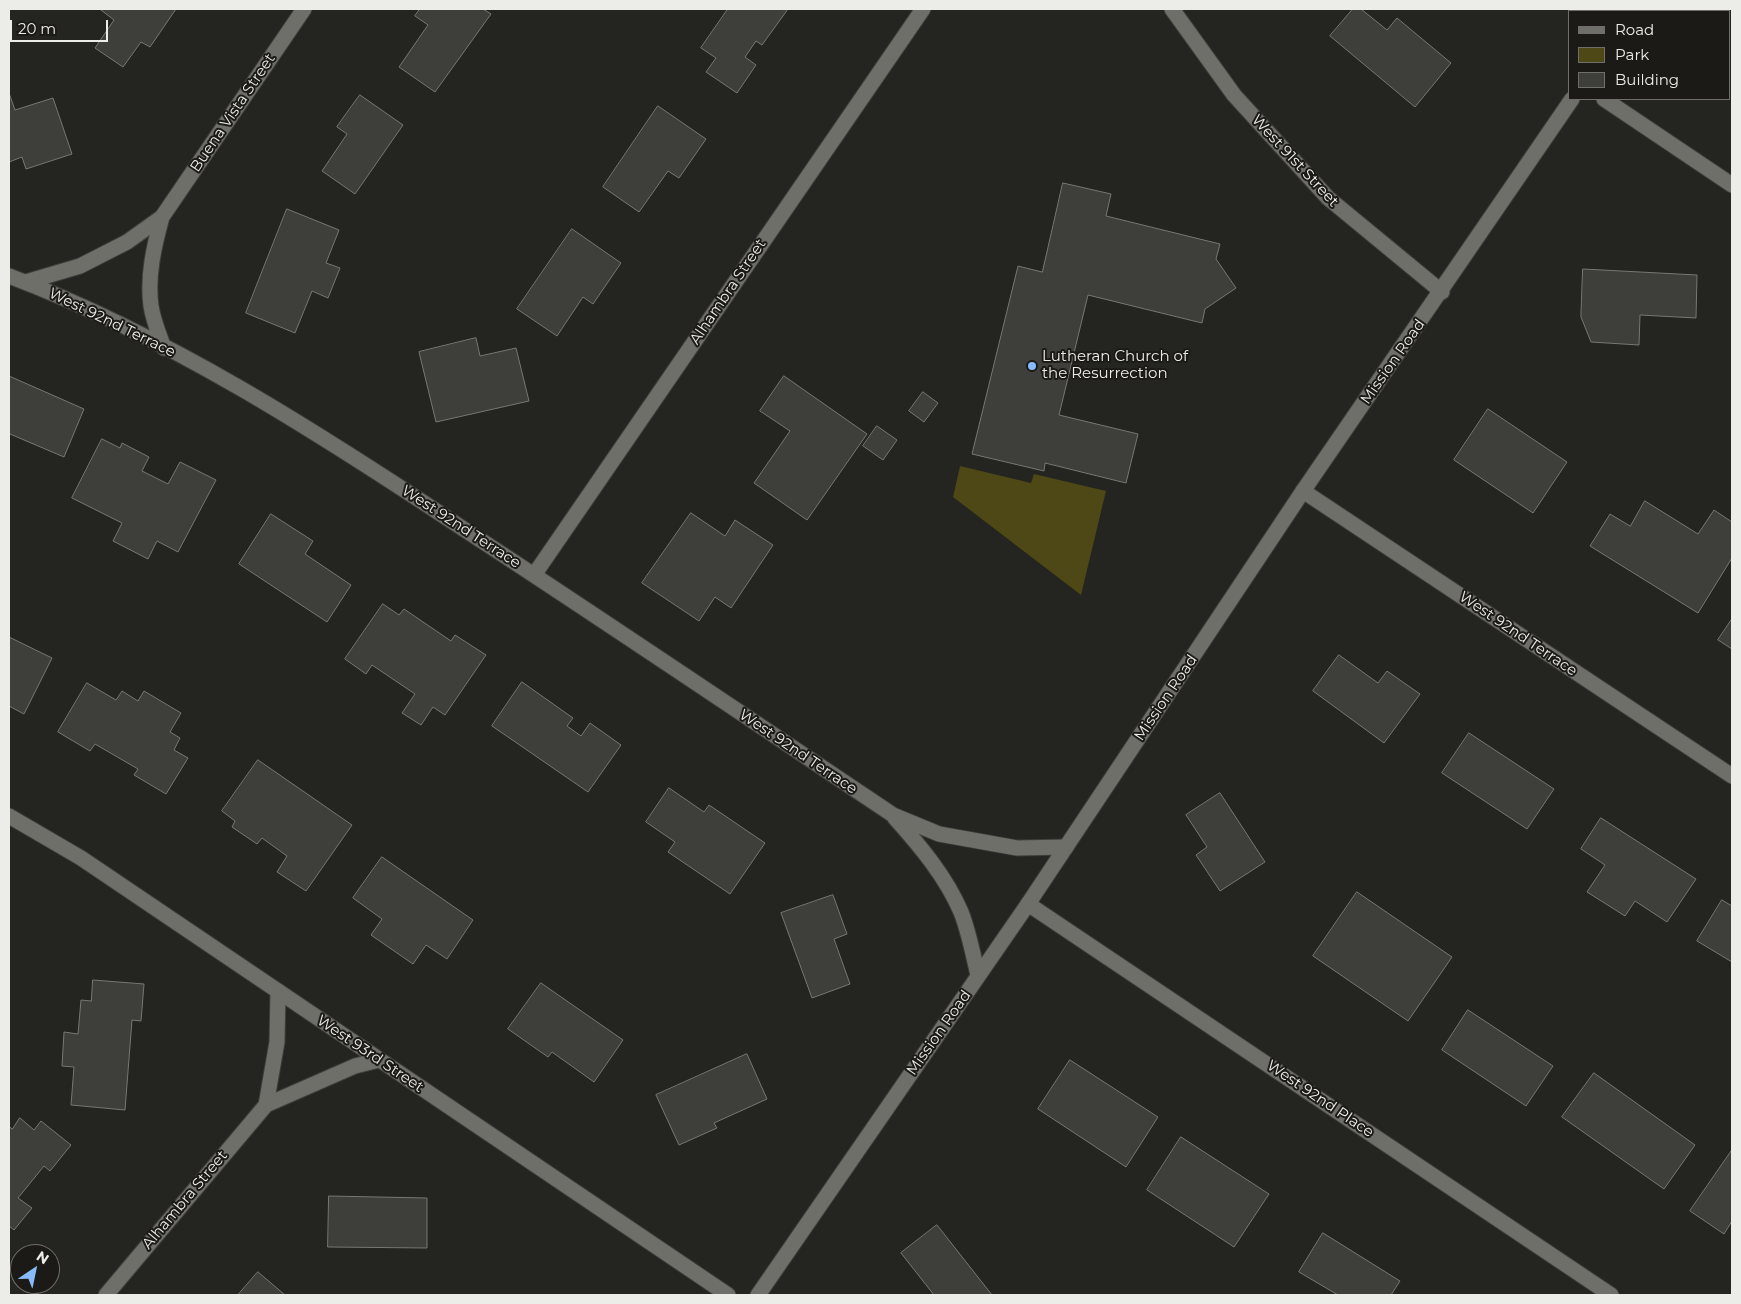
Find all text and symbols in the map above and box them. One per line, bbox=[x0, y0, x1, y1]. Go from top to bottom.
scale bar bbox=[12, 10, 110, 42]
legend bbox=[1568, 10, 1731, 100]
text: 20 m bbox=[18, 19, 56, 38]
text: Road bbox=[1615, 20, 1654, 39]
text: Park bbox=[1615, 45, 1649, 64]
street label: Buena Vista Street bbox=[187, 50, 279, 176]
text: Building bbox=[1615, 70, 1679, 89]
street label: West 91st Street bbox=[1248, 111, 1342, 211]
street label: Alhambra Street bbox=[686, 236, 770, 348]
street label: West 92nd Terrace bbox=[46, 285, 178, 361]
street label: Mission Road bbox=[1357, 316, 1429, 408]
place label: Lutheran Church of the Resurrection bbox=[1042, 348, 1188, 383]
marker: Lutheran Church of the Resurrection bbox=[1026, 360, 1038, 372]
street label: West 92nd Terrace bbox=[398, 482, 524, 572]
street label: West 92nd Terrace bbox=[1456, 588, 1580, 680]
street label: Mission Road bbox=[1131, 652, 1201, 744]
street label: West 92nd Terrace bbox=[736, 706, 860, 798]
street label: Mission Road bbox=[903, 987, 975, 1079]
street label: West 93rd Street bbox=[313, 1012, 427, 1096]
street label: West 92nd Place bbox=[1263, 1057, 1377, 1141]
street label: Alhambra Street bbox=[138, 1147, 232, 1253]
north arrow bbox=[10, 1244, 60, 1294]
text: N bbox=[33, 1247, 53, 1268]

